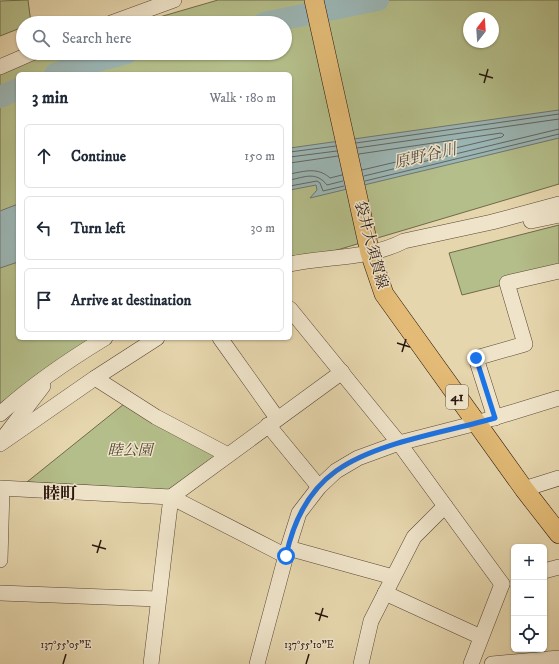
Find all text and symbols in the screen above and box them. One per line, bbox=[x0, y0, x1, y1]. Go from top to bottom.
north arrow bbox=[463, 12, 499, 48]
search box bbox=[16, 16, 292, 60]
icon: search bbox=[30, 27, 52, 49]
text: Search here bbox=[62, 29, 131, 48]
text: 3 min bbox=[32, 87, 68, 109]
text: Walk · 180 m bbox=[209, 90, 276, 106]
water label: 原野谷川 bbox=[392, 139, 460, 173]
icon: ahead bbox=[33, 145, 55, 167]
text: Continue bbox=[71, 147, 126, 166]
text: 150 m bbox=[244, 148, 275, 164]
street label: 袋井大須賀線 bbox=[350, 199, 392, 291]
icon: left bbox=[33, 217, 55, 239]
text: Turn left bbox=[71, 219, 125, 238]
text: 30 m bbox=[251, 220, 275, 236]
icon: arrive bbox=[33, 289, 55, 311]
text: Arrive at destination bbox=[71, 291, 191, 310]
route end bbox=[467, 349, 485, 367]
road number: 41 bbox=[446, 385, 468, 409]
park label: 睦公園 bbox=[107, 441, 155, 460]
district label: 睦町 bbox=[43, 483, 77, 505]
map controls bbox=[511, 544, 547, 652]
button: + bbox=[511, 544, 547, 580]
route start bbox=[277, 547, 295, 565]
button: − bbox=[511, 580, 547, 616]
button: locate bbox=[511, 616, 547, 652]
text: 137°55'05"E bbox=[41, 639, 91, 651]
text: 137°55'10"E bbox=[284, 639, 334, 651]

